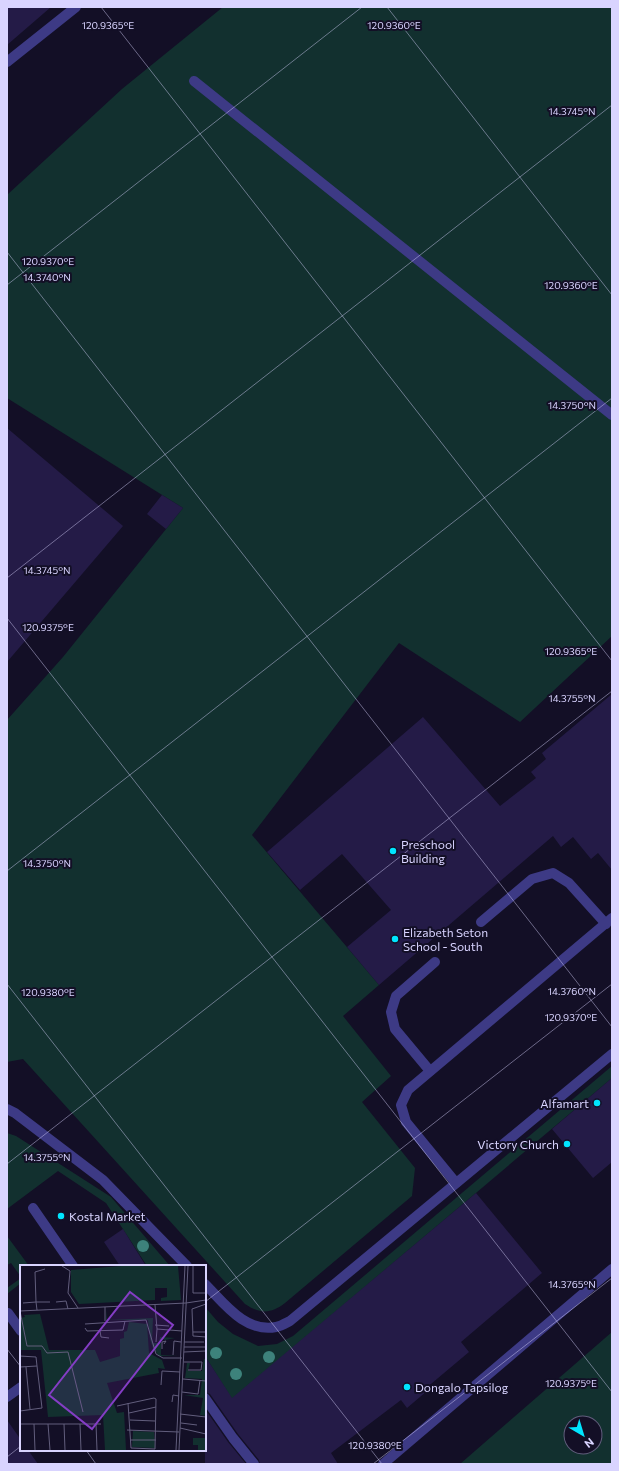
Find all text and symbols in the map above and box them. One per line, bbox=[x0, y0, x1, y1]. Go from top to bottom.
text: 120.9365°E bbox=[82, 19, 134, 31]
text: 120.9360°E bbox=[367, 19, 421, 31]
text: 14.3745°N bbox=[549, 105, 595, 117]
text: 120.9370°E bbox=[22, 255, 74, 267]
text: 14.3740°N bbox=[23, 271, 71, 283]
text: 120.9360°E bbox=[544, 279, 598, 291]
text: 14.3750°N bbox=[548, 399, 596, 411]
text: 14.3745°N bbox=[24, 564, 70, 576]
text: 120.9375°E bbox=[22, 621, 74, 633]
text: 120.9365°E bbox=[545, 645, 597, 657]
text: 14.3755°N bbox=[548, 692, 596, 704]
place label: Preschool Building bbox=[401, 837, 455, 865]
marker: Preschool Building bbox=[388, 846, 398, 856]
text: 14.3750°N bbox=[23, 857, 71, 869]
place label: Elizabeth Seton School - South bbox=[403, 925, 488, 953]
marker: Elizabeth Seton School - South bbox=[390, 934, 400, 944]
text: 14.3760°N bbox=[548, 985, 596, 997]
text: 120.9380°E bbox=[21, 986, 75, 998]
text: 120.9370°E bbox=[545, 1011, 597, 1023]
place label: Alfamart bbox=[540, 1096, 589, 1110]
marker: Alfamart bbox=[592, 1098, 602, 1108]
place label: Victory Church bbox=[477, 1137, 559, 1151]
marker: Victory Church bbox=[562, 1139, 572, 1149]
text: 14.3755°N bbox=[23, 1151, 71, 1163]
place label: Kostal Market bbox=[69, 1209, 146, 1223]
marker: Kostal Market bbox=[56, 1211, 66, 1221]
inset map bbox=[20, 1265, 206, 1451]
text: 14.3765°N bbox=[548, 1278, 596, 1290]
text: 120.9375°E bbox=[545, 1377, 597, 1389]
place label: Dongalo Tapsilog bbox=[415, 1380, 509, 1394]
marker: Dongalo Tapsilog bbox=[402, 1382, 412, 1392]
north arrow bbox=[563, 1415, 603, 1455]
text: N bbox=[582, 1436, 597, 1451]
text: 120.9380°E bbox=[348, 1439, 402, 1451]

